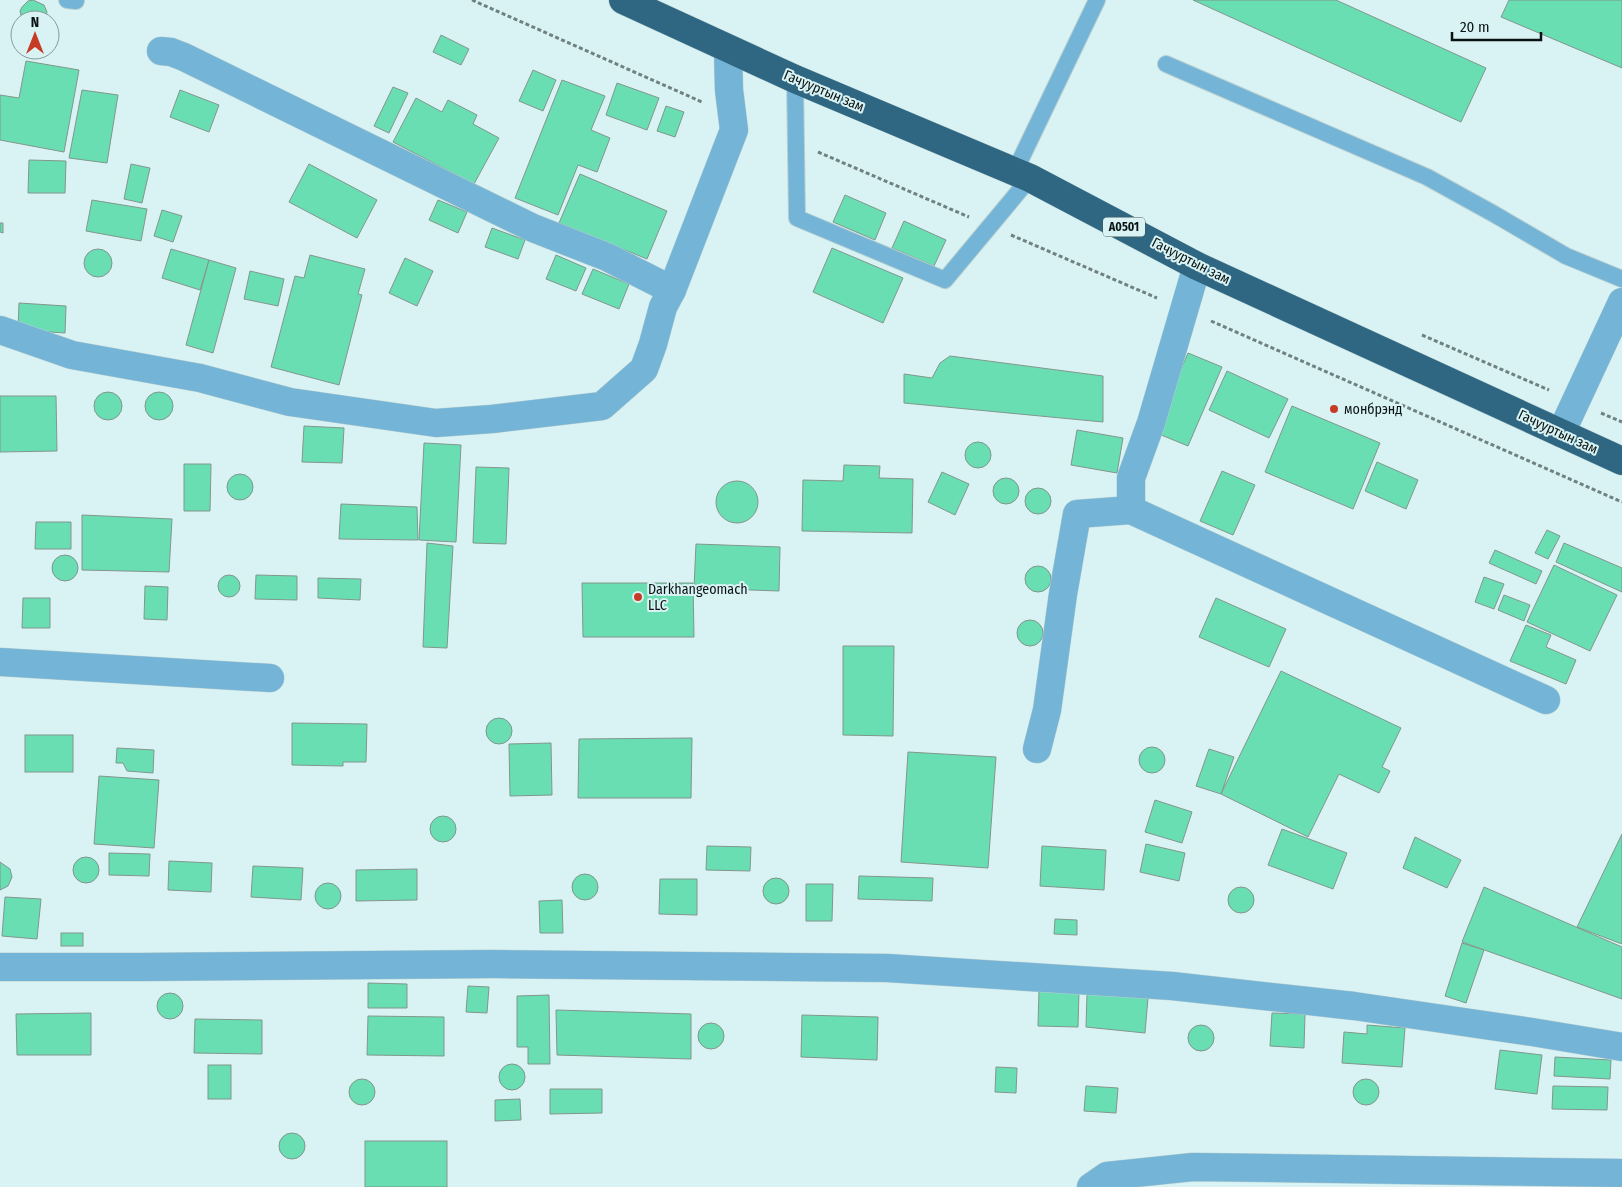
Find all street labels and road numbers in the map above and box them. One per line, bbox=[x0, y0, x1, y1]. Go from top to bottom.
street label: Гачууртын зам bbox=[781, 66, 867, 116]
road number: A0501 bbox=[1103, 218, 1145, 236]
street label: Гачууртын зам bbox=[1149, 234, 1233, 288]
street label: Гачууртын зам bbox=[1516, 406, 1600, 458]

